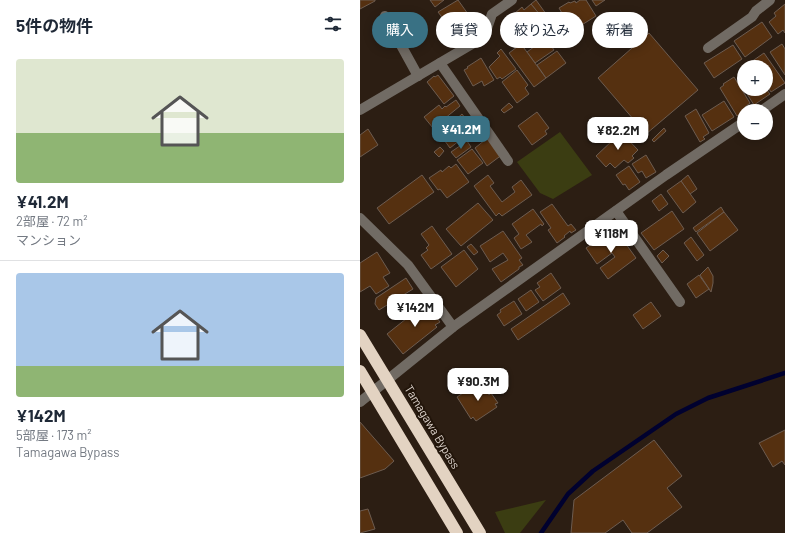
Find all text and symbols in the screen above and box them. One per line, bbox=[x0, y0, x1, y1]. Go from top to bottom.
chip: 購入 bbox=[372, 12, 428, 48]
chip: 賃貸 bbox=[436, 12, 492, 48]
chip: 絞り込み bbox=[500, 12, 584, 48]
chip: 新着 bbox=[592, 12, 648, 48]
icon: filters bbox=[322, 13, 344, 35]
text: 5件の物件 bbox=[16, 15, 93, 35]
map controls bbox=[737, 60, 773, 140]
button: + bbox=[737, 60, 773, 96]
icon: home bbox=[144, 85, 216, 157]
button: − bbox=[737, 104, 773, 140]
pin: ¥41.2M bbox=[428, 116, 494, 150]
pin: ¥82.2M bbox=[585, 117, 651, 151]
text: ¥41.2M bbox=[441, 121, 481, 137]
text: ¥82.2M bbox=[596, 122, 640, 138]
text: ¥41.2M bbox=[16, 191, 69, 211]
text: 2部屋 · 72 m² bbox=[16, 213, 88, 229]
pin: ¥118M bbox=[583, 220, 639, 254]
text: ¥118M bbox=[594, 225, 628, 241]
text: マンション bbox=[16, 232, 81, 248]
pin: ¥142M bbox=[387, 294, 443, 328]
icon: home bbox=[144, 299, 216, 371]
text: ¥142M bbox=[396, 299, 434, 315]
pin: ¥90.3M bbox=[445, 368, 511, 402]
text: ¥90.3M bbox=[456, 373, 500, 389]
street label: Tamagawa Bypass bbox=[402, 382, 464, 471]
text: ¥142M bbox=[16, 405, 66, 425]
text: 5部屋 · 173 m² bbox=[16, 427, 92, 443]
text: Tamagawa Bypass bbox=[16, 444, 119, 460]

